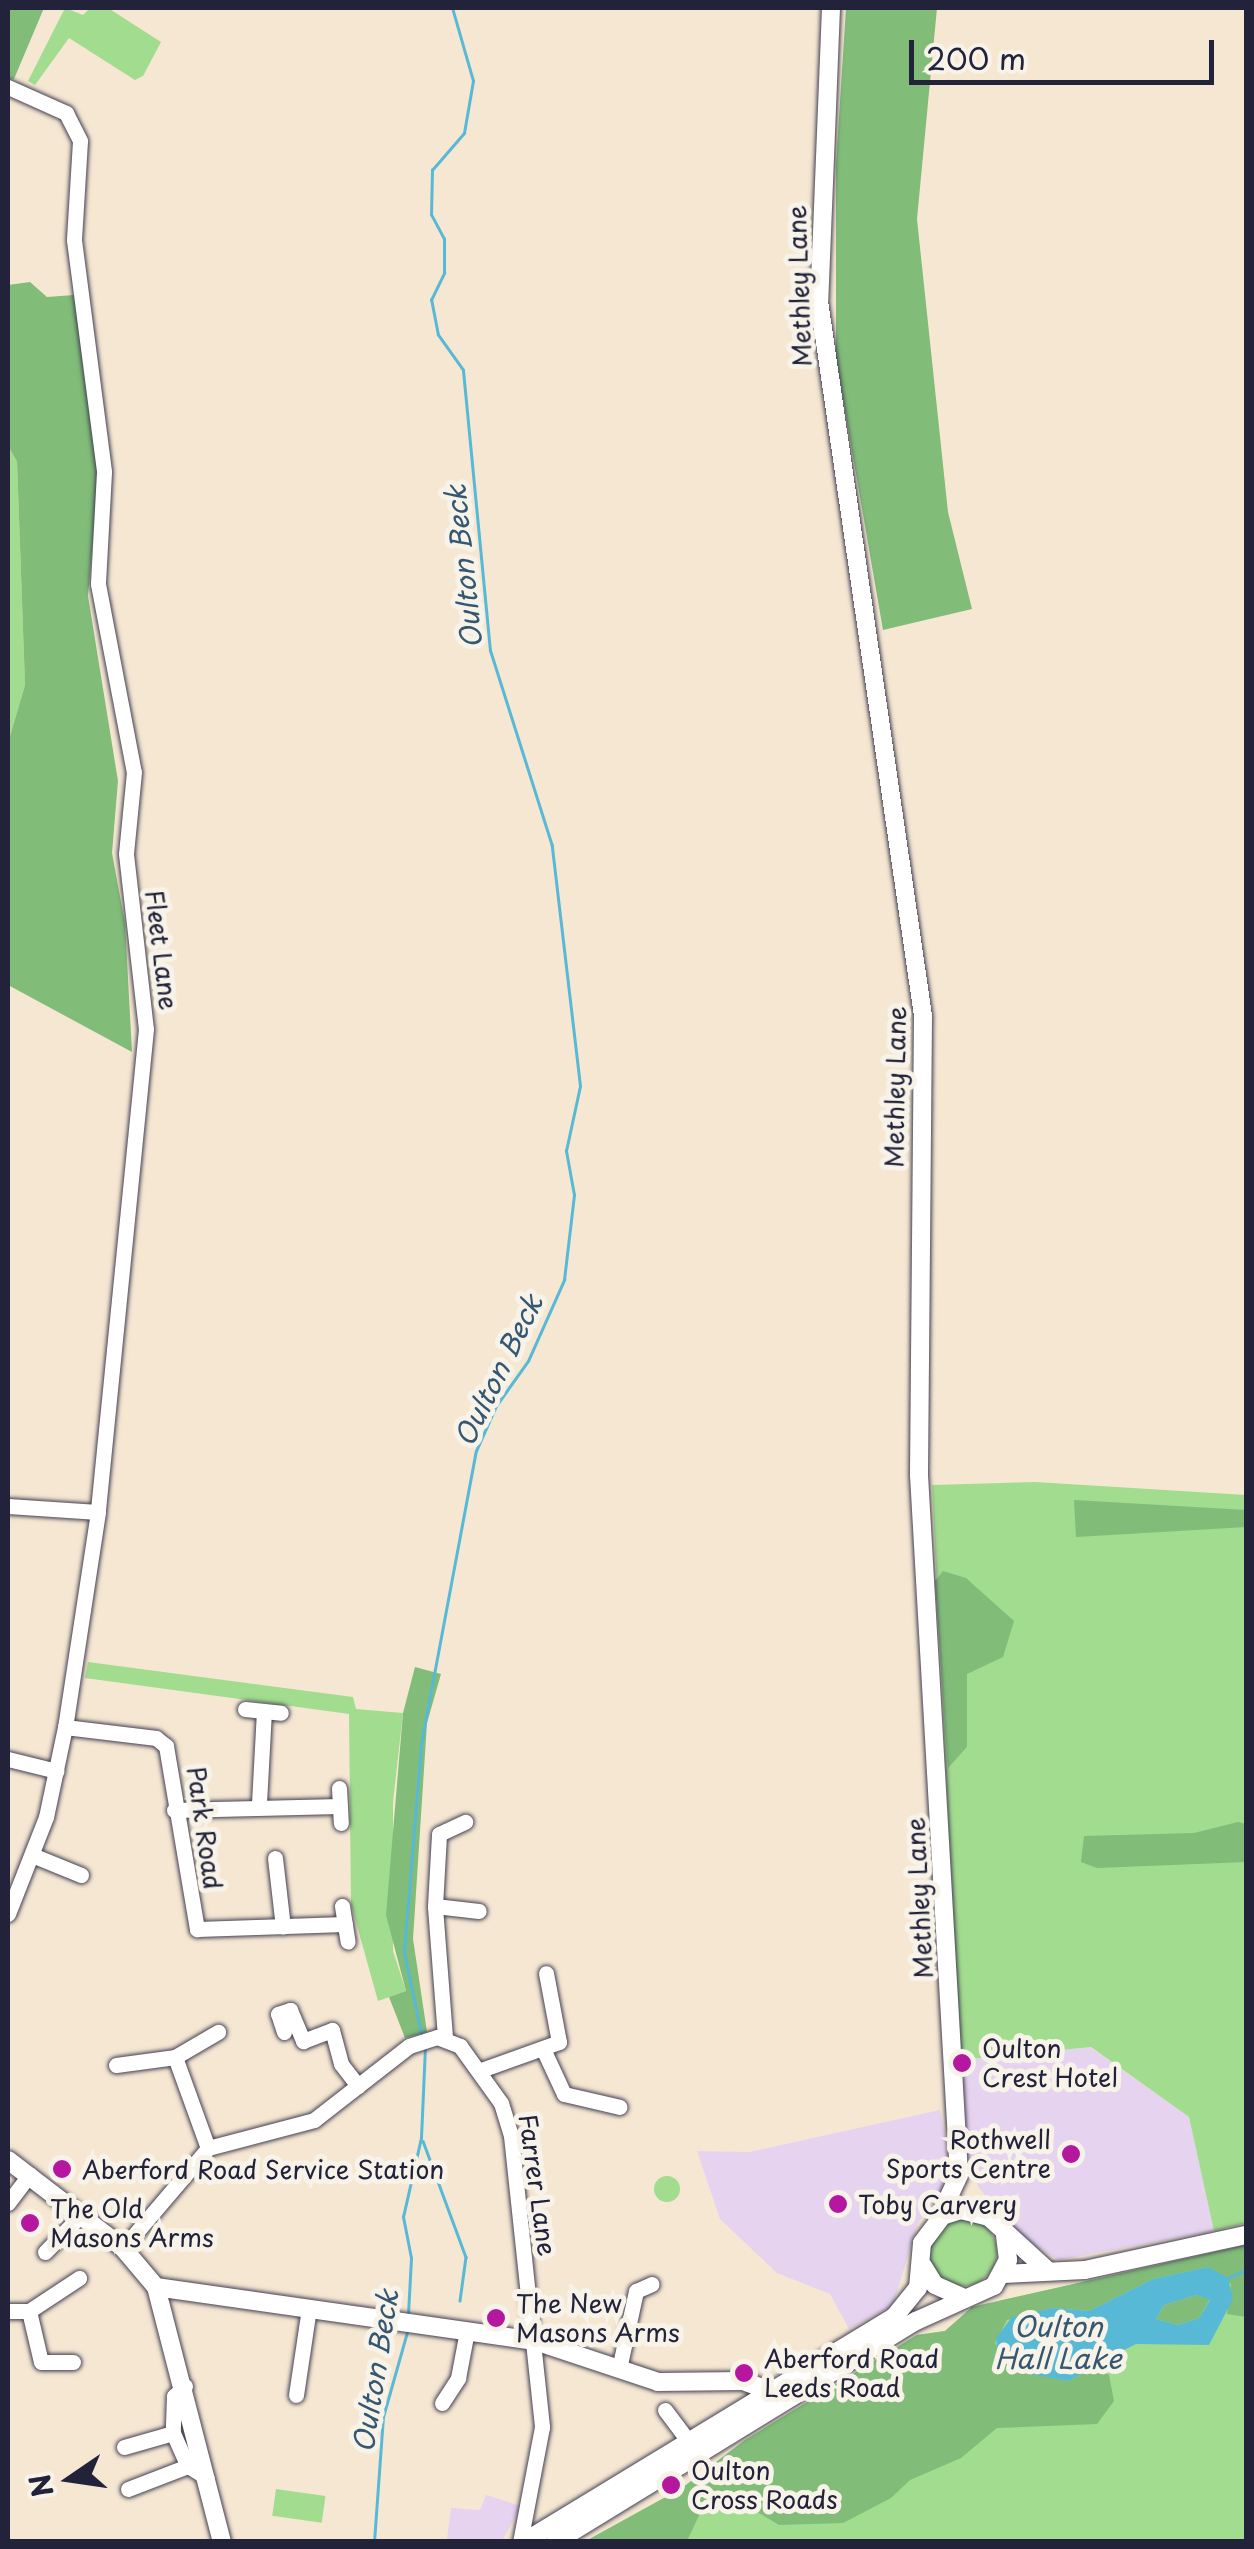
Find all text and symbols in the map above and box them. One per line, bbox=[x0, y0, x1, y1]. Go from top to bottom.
scale bar bbox=[914, 20, 1219, 82]
text: 200 m bbox=[926, 35, 1026, 80]
street label: Methley Lane bbox=[781, 204, 817, 368]
water label: Oulton Beck bbox=[438, 484, 488, 650]
street label: Fleet Lane bbox=[140, 887, 184, 1013]
street label: Methley Lane bbox=[879, 1005, 911, 1169]
water label: Oulton Beck bbox=[447, 1289, 549, 1451]
street label: Park Road bbox=[181, 1764, 229, 1892]
street label: Methley Lane bbox=[900, 1816, 938, 1980]
place label: Oulton Crest Hotel bbox=[982, 2034, 1119, 2093]
marker: Oulton Crest Hotel bbox=[951, 2052, 973, 2074]
street label: Farrer Lane bbox=[513, 2112, 563, 2258]
place label: Rothwell Sports Centre bbox=[884, 2125, 1051, 2184]
marker: Rothwell Sports Centre bbox=[1060, 2143, 1082, 2165]
place label: Aberford Road Service Station bbox=[82, 2154, 443, 2184]
marker: Aberford Road Service Station bbox=[51, 2158, 73, 2180]
place label: Toby Carvery bbox=[858, 2189, 1018, 2219]
marker: Toby Carvery bbox=[827, 2193, 849, 2215]
place label: The Old Masons Arms bbox=[50, 2194, 212, 2253]
marker: The Old Masons Arms bbox=[19, 2212, 41, 2234]
water label: Oulton Beck bbox=[346, 2287, 404, 2455]
place label: The New Masons Arms bbox=[516, 2289, 678, 2348]
marker: The New Masons Arms bbox=[485, 2307, 507, 2329]
water label: Oulton Hall Lake bbox=[994, 2309, 1122, 2375]
place label: Aberford Road Leeds Road bbox=[764, 2344, 939, 2403]
marker: Aberford Road Leeds Road bbox=[733, 2362, 755, 2384]
north arrow bbox=[20, 2429, 120, 2529]
place label: Oulton Cross Roads bbox=[691, 2456, 838, 2515]
text: N bbox=[17, 2470, 64, 2502]
marker: Oulton Cross Roads bbox=[660, 2474, 682, 2496]

